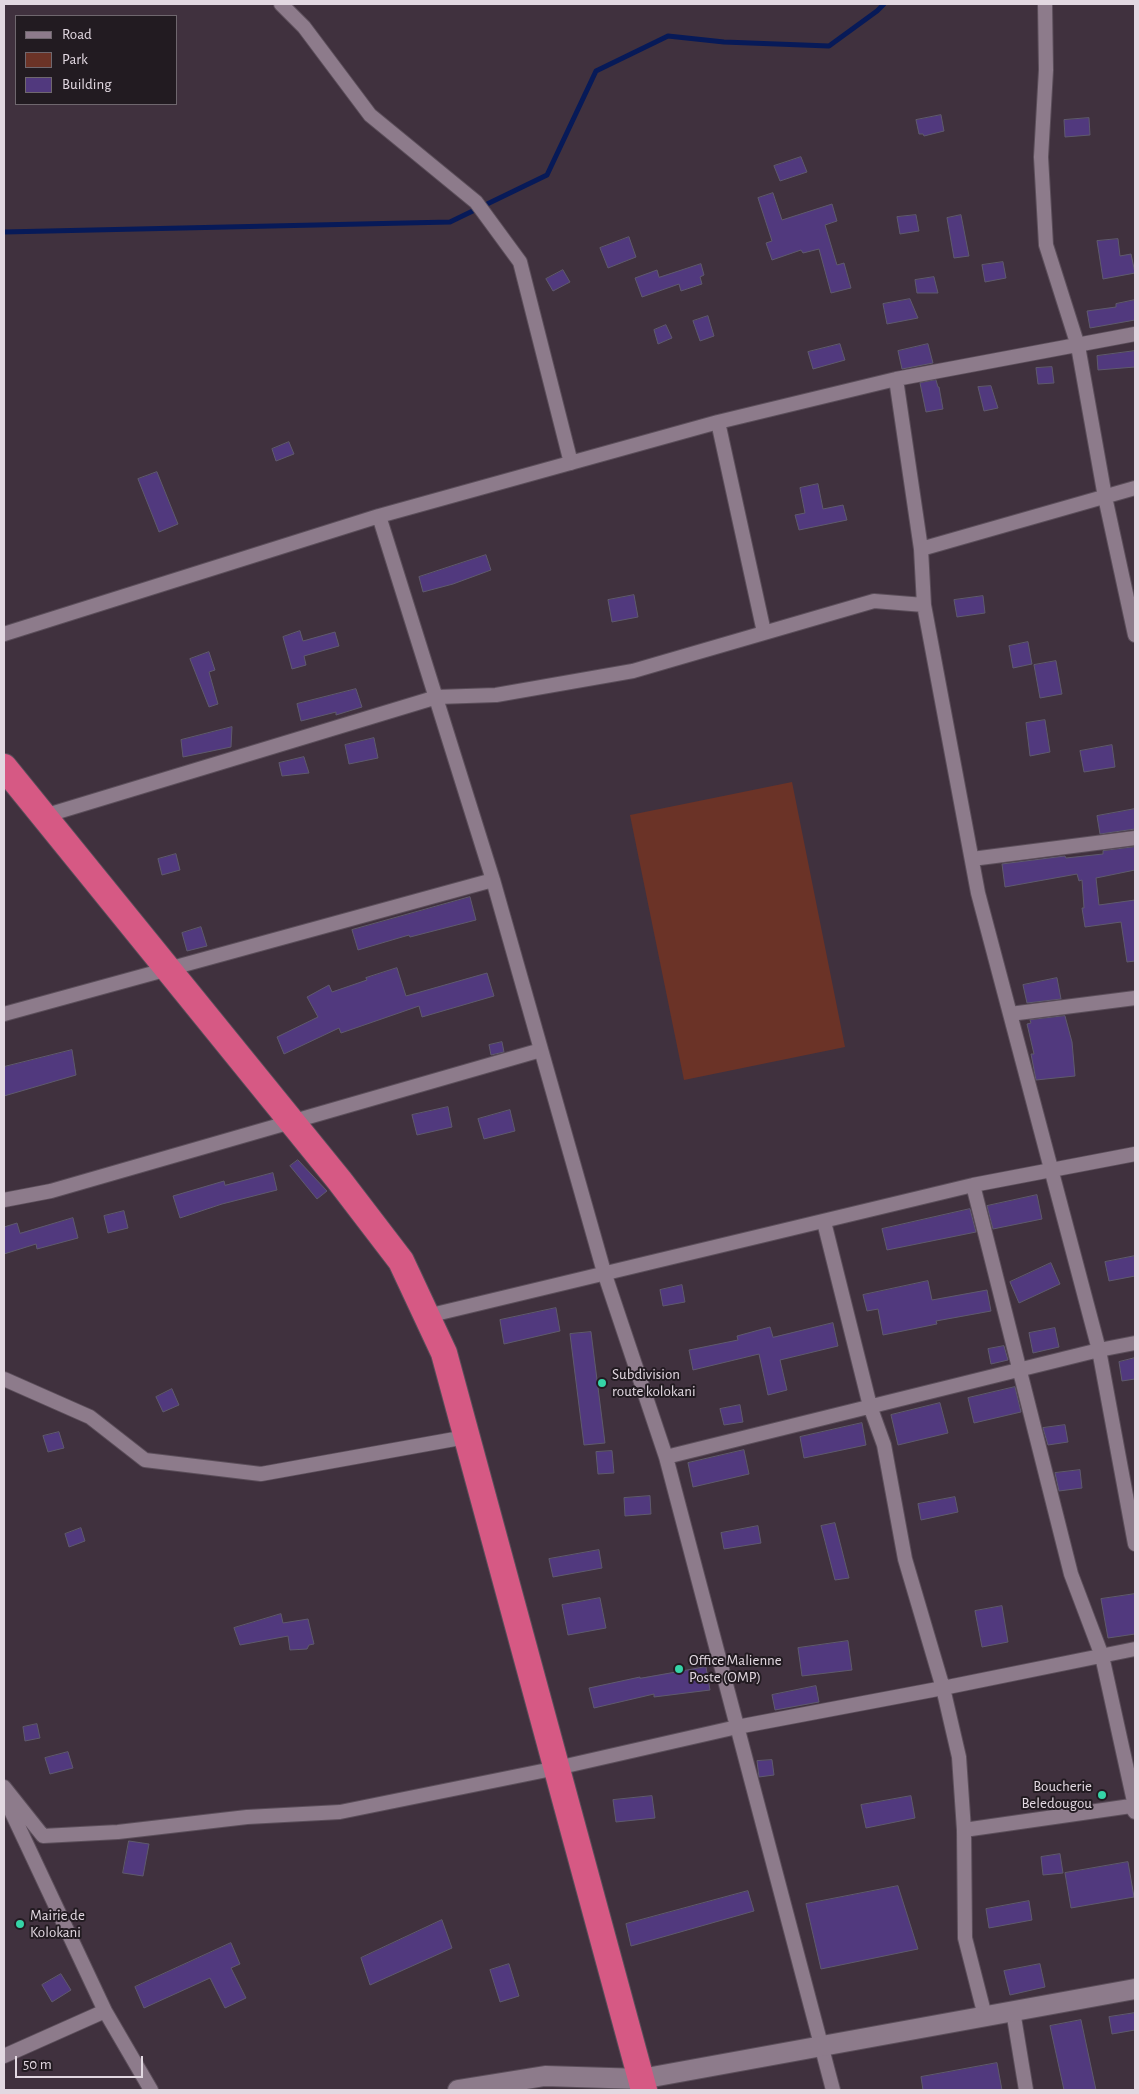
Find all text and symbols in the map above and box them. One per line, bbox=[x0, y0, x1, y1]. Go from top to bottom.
legend bbox=[15, 15, 178, 105]
text: Road bbox=[62, 27, 92, 42]
text: Park bbox=[62, 52, 88, 67]
text: Building bbox=[62, 77, 112, 92]
place label: Subdivision route kolokani bbox=[612, 1365, 696, 1400]
marker: Subdivision route kolokani bbox=[596, 1377, 608, 1389]
place label: Office Malienne Poste (OMP) bbox=[689, 1651, 782, 1686]
marker: Office Malienne Poste (OMP) bbox=[673, 1663, 685, 1675]
place label: Boucherie Beledougou bbox=[1021, 1777, 1092, 1812]
marker: Boucherie Beledougou bbox=[1096, 1789, 1108, 1801]
place label: Mairie de Kolokani bbox=[30, 1906, 85, 1941]
marker: Mairie de Kolokani bbox=[14, 1918, 26, 1930]
scale bar bbox=[18, 2046, 145, 2078]
text: 50 m bbox=[23, 2057, 52, 2072]

